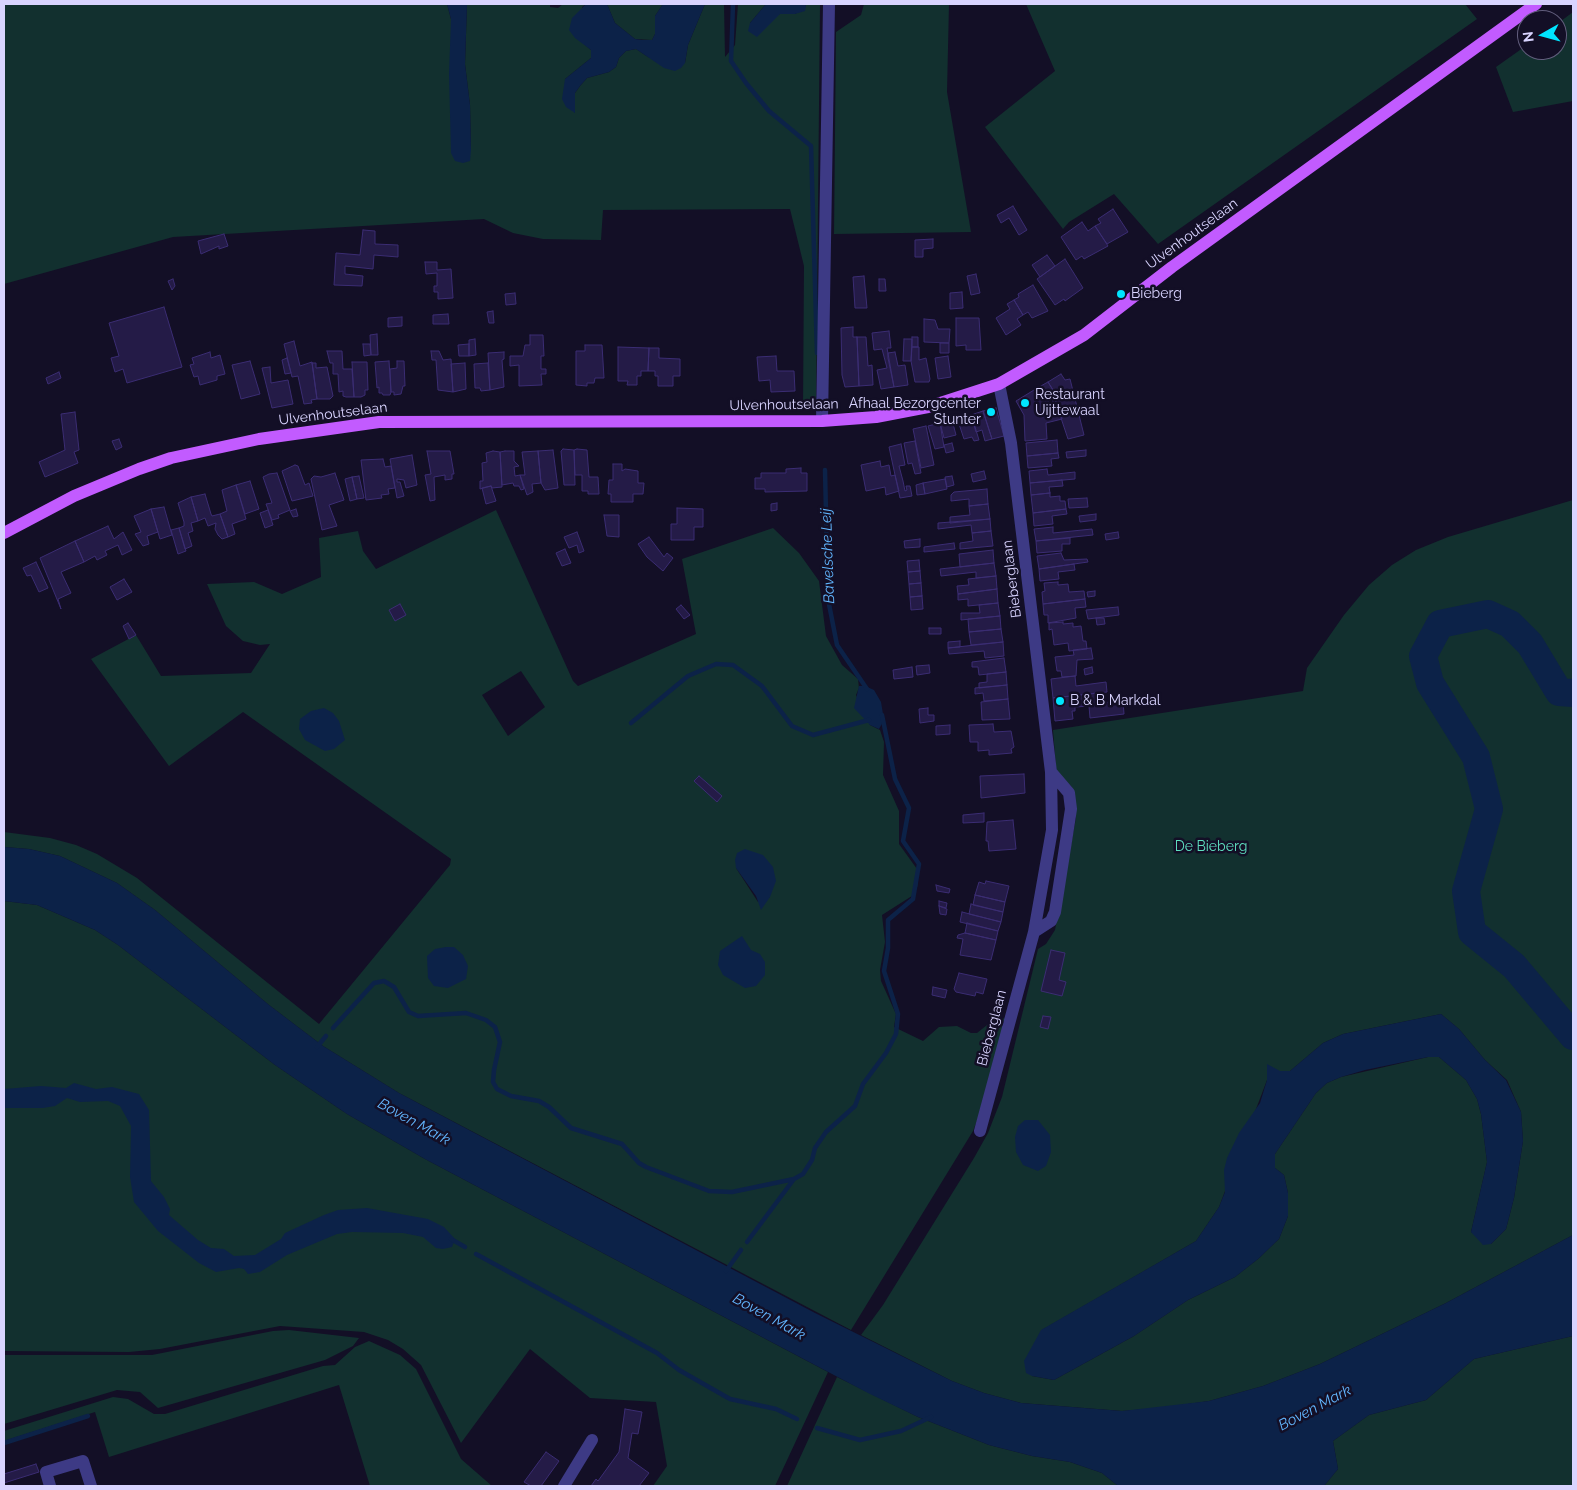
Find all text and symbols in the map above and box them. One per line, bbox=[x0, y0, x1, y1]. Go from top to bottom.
north arrow bbox=[1517, 10, 1567, 60]
text: N bbox=[1520, 30, 1537, 43]
street label: Ulvenhoutselaan bbox=[1143, 195, 1241, 273]
place label: Bieberg bbox=[1131, 286, 1182, 302]
marker: Bieberg bbox=[1115, 288, 1127, 300]
place label: Restaurant Uijttewaal bbox=[1035, 387, 1105, 420]
street label: Ulvenhoutselaan bbox=[729, 396, 839, 414]
place label: Afhaal Bezorgcenter Stunter bbox=[849, 396, 981, 428]
marker: Restaurant Uijttewaal bbox=[1019, 397, 1031, 409]
street label: Ulvenhoutselaan bbox=[278, 399, 388, 429]
marker: Afhaal Bezorgcenter Stunter bbox=[985, 406, 997, 418]
water label: Bavelsche Leij bbox=[817, 508, 839, 604]
street label: Bieberglaan bbox=[999, 539, 1025, 619]
place label: B & B Markdal bbox=[1070, 693, 1161, 709]
marker: B & B Markdal bbox=[1054, 695, 1066, 707]
park label: De Bieberg bbox=[1175, 839, 1247, 855]
street label: Bieberglaan bbox=[974, 988, 1010, 1068]
water label: Boven Mark bbox=[375, 1095, 453, 1149]
water label: Boven Mark bbox=[730, 1290, 808, 1344]
water label: Boven Mark bbox=[1275, 1381, 1355, 1435]

